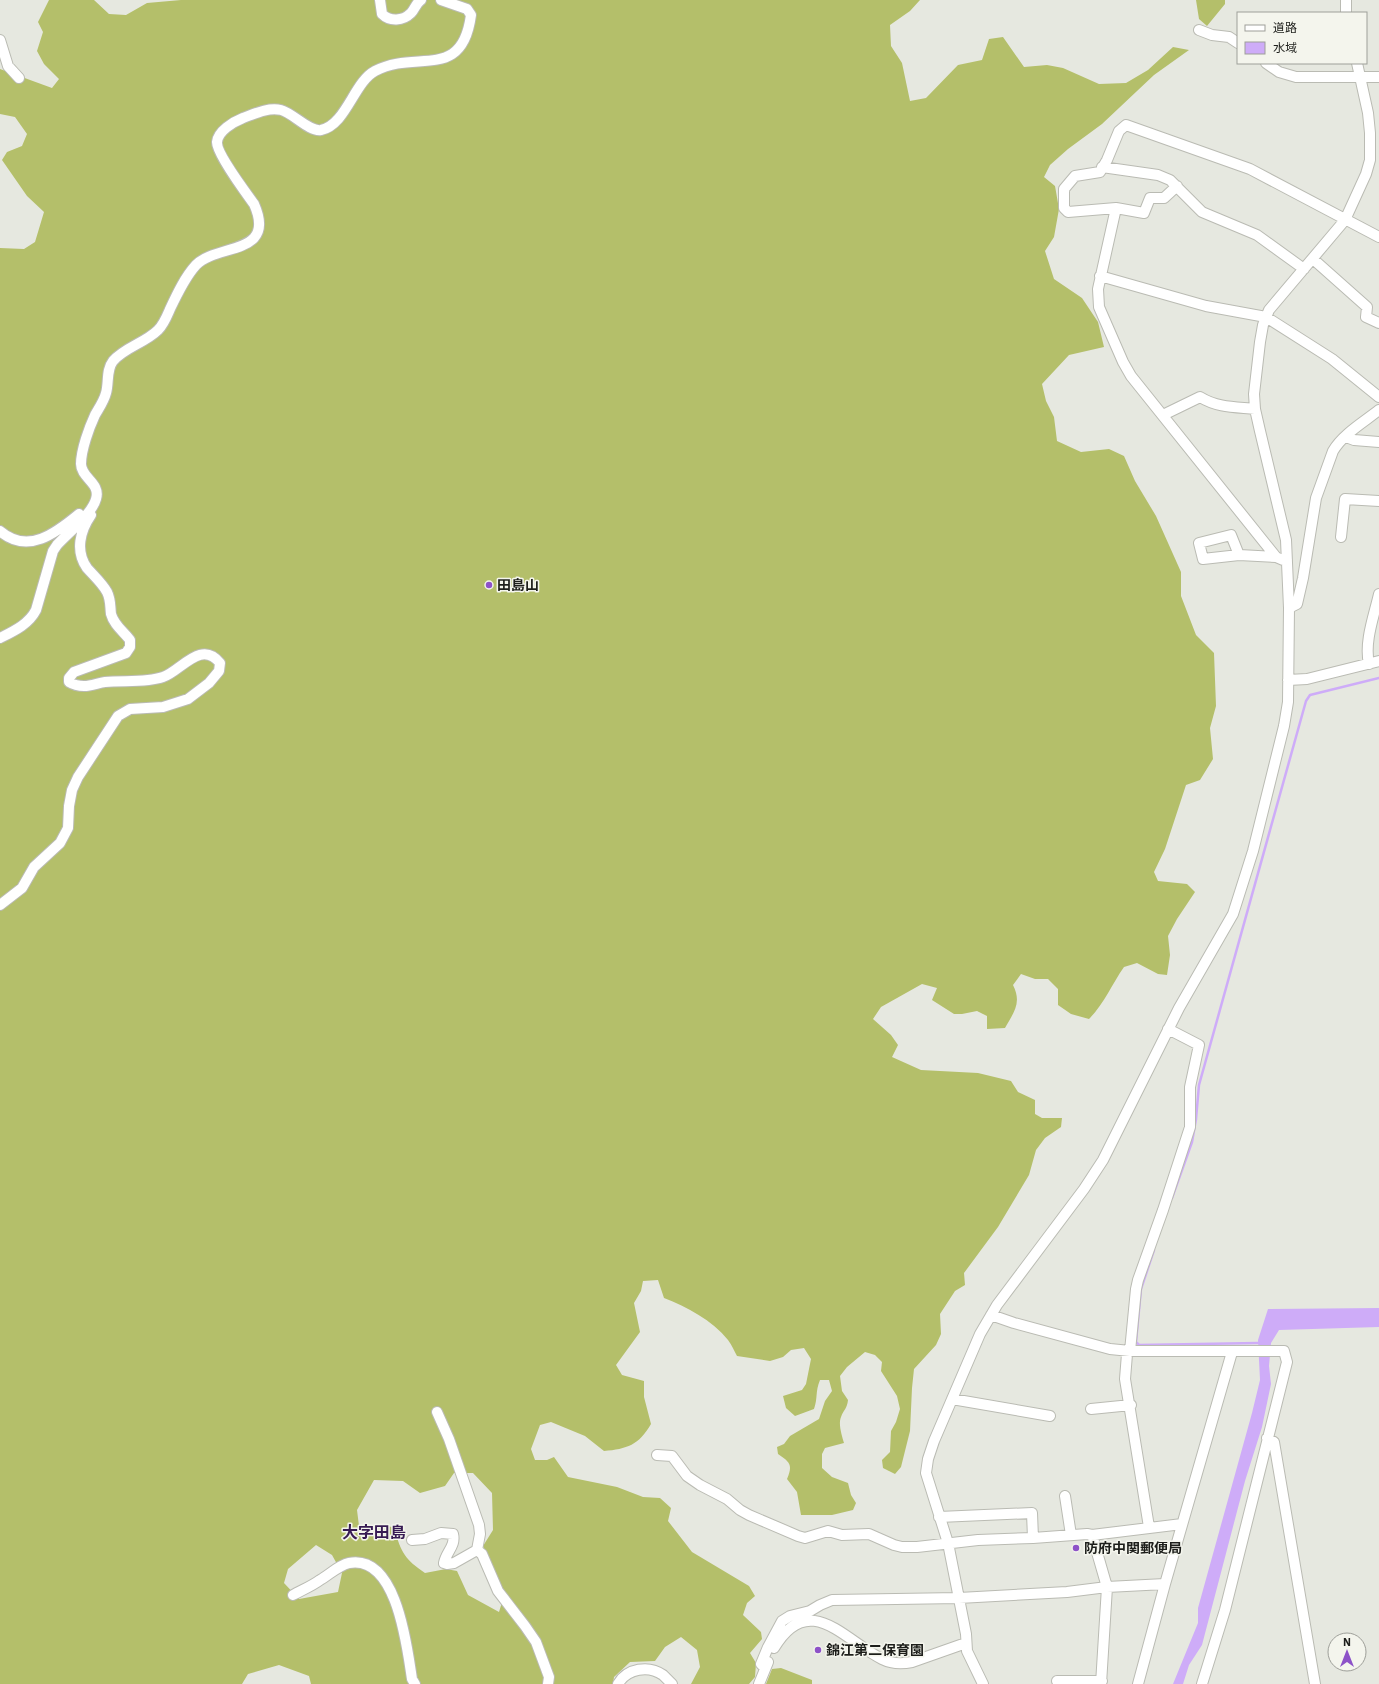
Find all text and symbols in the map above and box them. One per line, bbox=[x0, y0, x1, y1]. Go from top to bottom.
legend bbox=[1237, 12, 1367, 64]
text: 道路 bbox=[1273, 20, 1297, 35]
text: 水域 bbox=[1273, 40, 1297, 55]
place label: 田島山 bbox=[497, 576, 539, 594]
marker: 田島山 bbox=[484, 580, 494, 590]
district label: 大字田島 bbox=[342, 1522, 406, 1542]
place label: 防府中関郵便局 bbox=[1084, 1539, 1182, 1557]
marker: 防府中関郵便局 bbox=[1071, 1543, 1081, 1553]
north arrow bbox=[1327, 1632, 1367, 1672]
text: N bbox=[1343, 1635, 1351, 1649]
place label: 錦江第二保育園 bbox=[826, 1641, 924, 1659]
marker: 錦江第二保育園 bbox=[813, 1645, 823, 1655]

